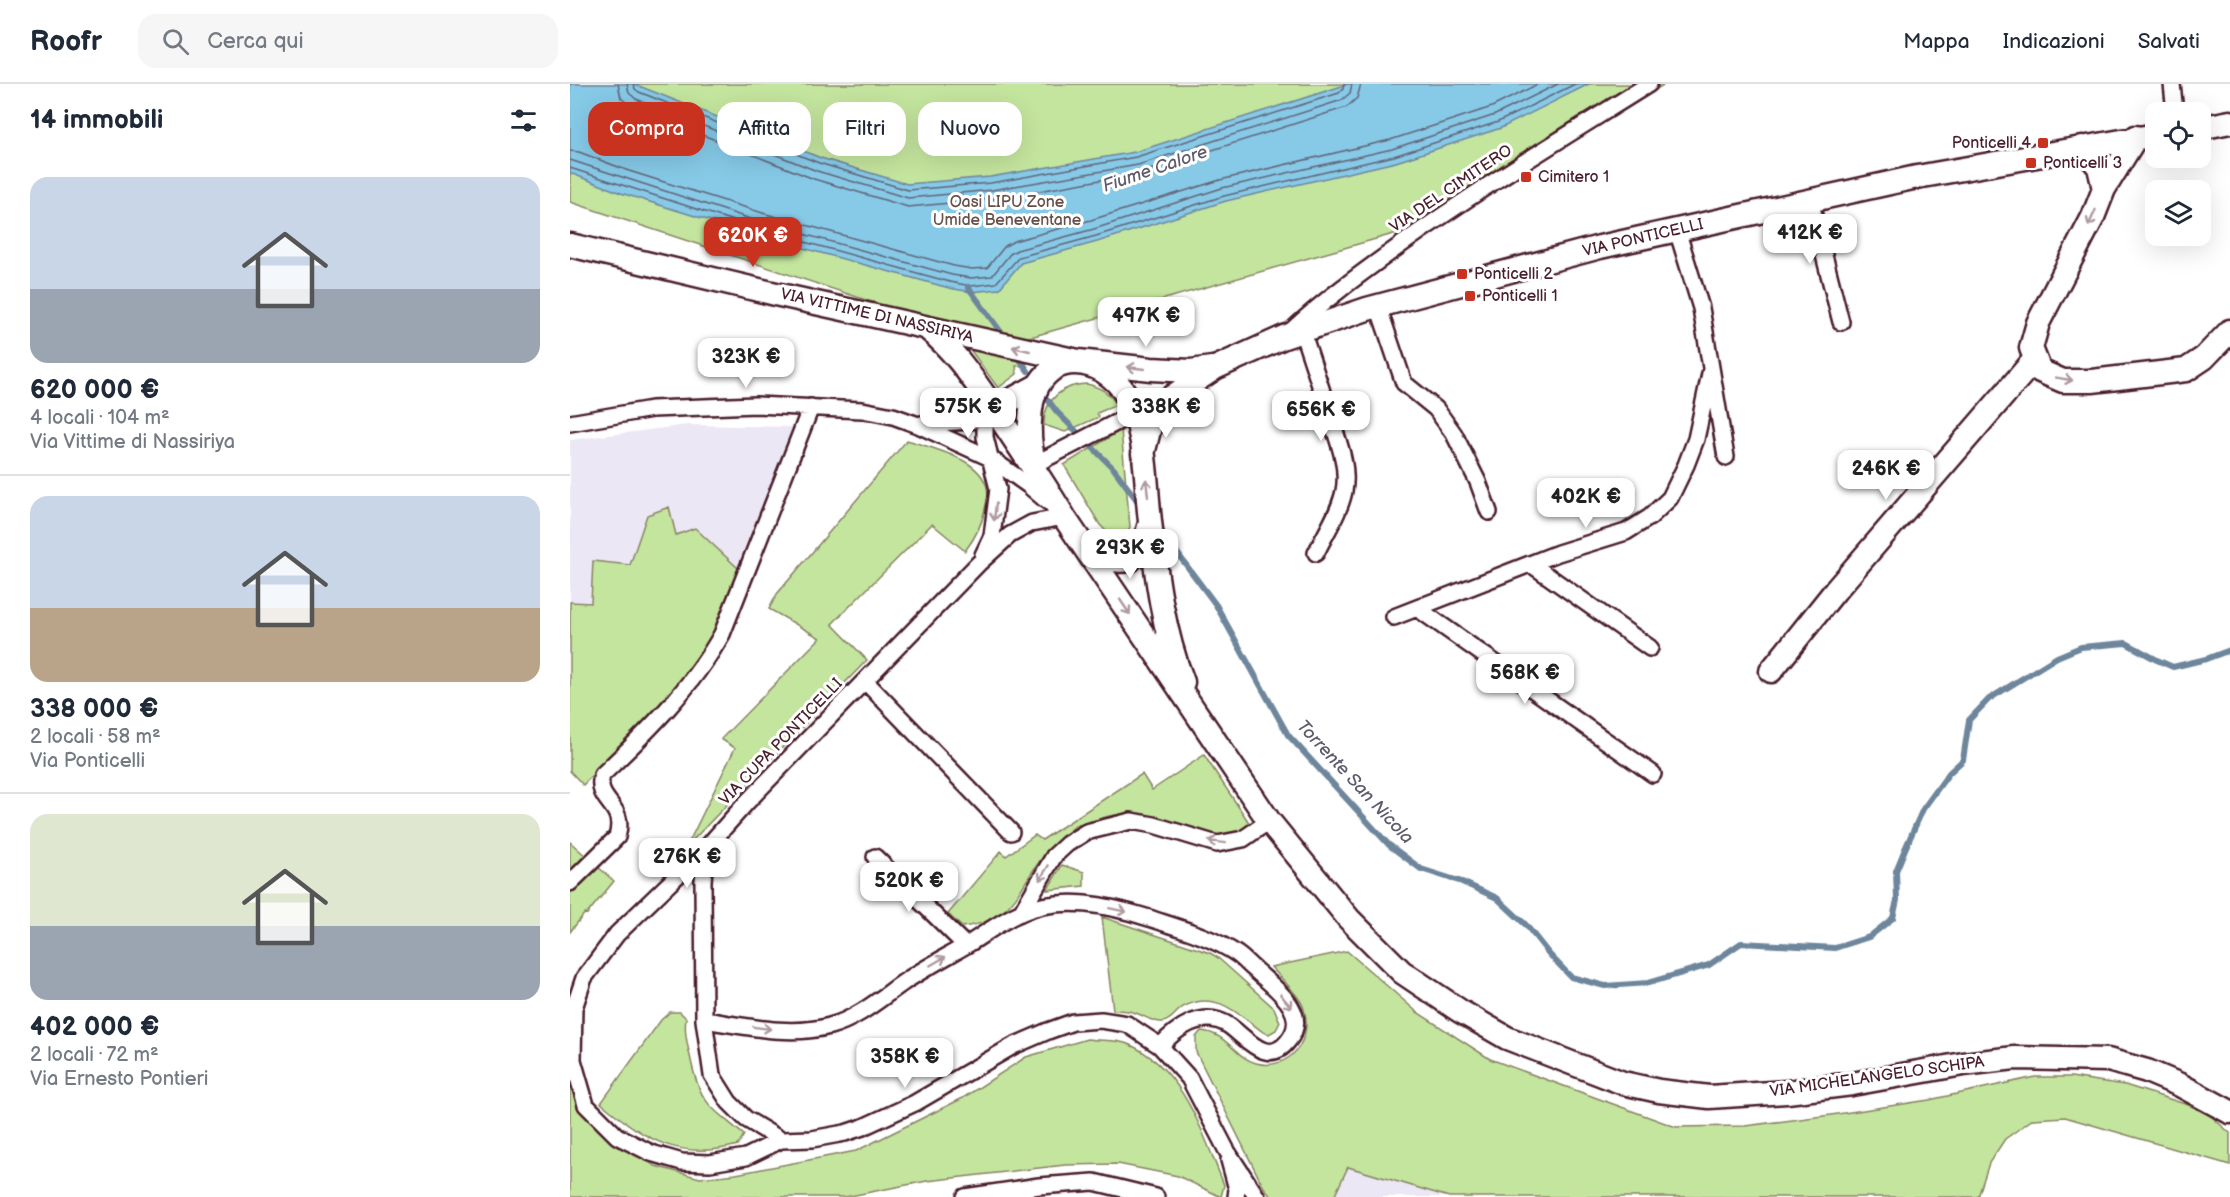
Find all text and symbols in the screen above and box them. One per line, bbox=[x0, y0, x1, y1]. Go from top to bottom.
search box bbox=[138, 14, 558, 68]
text: Roofr bbox=[30, 25, 102, 58]
icon: search bbox=[159, 25, 192, 58]
text: Cerca qui bbox=[207, 28, 304, 55]
text: Mappa bbox=[1903, 29, 1970, 54]
text: Indicazioni bbox=[2003, 29, 2105, 54]
text: Salvati bbox=[2138, 29, 2200, 54]
chip: Compra bbox=[588, 102, 705, 156]
chip: Affitta bbox=[717, 102, 811, 156]
chip: Filtri bbox=[823, 102, 906, 156]
chip: Nuovo bbox=[918, 102, 1022, 156]
map controls bbox=[2145, 102, 2211, 246]
button: locate bbox=[2145, 102, 2211, 168]
icon: filters bbox=[507, 104, 540, 137]
text: 14 immobili bbox=[30, 105, 163, 136]
place label: Ponticelli 4 bbox=[1952, 134, 2031, 153]
marker: Ponticelli 4 bbox=[2036, 136, 2050, 150]
water label: Fiume Calore bbox=[1100, 141, 1210, 197]
street label: VIA DEL CIMITERO bbox=[1386, 141, 1516, 237]
place label: Ponticelli 3 bbox=[2043, 154, 2122, 173]
marker: Ponticelli 3 bbox=[2024, 156, 2038, 170]
place label: Cimitero 1 bbox=[1538, 168, 1609, 187]
marker: Cimitero 1 bbox=[1519, 170, 1533, 184]
button: layers bbox=[2145, 180, 2211, 246]
park label: Oasi LIPU Zone Umide Beneventane bbox=[933, 193, 1082, 230]
one-way arrow bbox=[2086, 208, 2098, 226]
pin: 412K € bbox=[1761, 214, 1859, 265]
street label: VIA PONTICELLI bbox=[1581, 215, 1705, 261]
icon: home bbox=[231, 216, 339, 324]
pin: 620K € bbox=[704, 217, 802, 268]
text: 412K € bbox=[1777, 221, 1843, 245]
text: 620K € bbox=[718, 224, 788, 248]
place label: Ponticelli 2 bbox=[1474, 265, 1553, 284]
marker: Ponticelli 2 bbox=[1455, 267, 1469, 281]
street label: VIA VITTIME DI NASSIRIYA bbox=[779, 285, 975, 348]
place label: Ponticelli 1 bbox=[1482, 287, 1558, 306]
marker: Ponticelli 1 bbox=[1463, 289, 1477, 303]
pin: 497K € bbox=[1097, 297, 1195, 348]
text: 497K € bbox=[1112, 304, 1180, 328]
pin: 323K € bbox=[697, 338, 795, 389]
one-way arrow bbox=[1012, 342, 1031, 354]
text: 323K € bbox=[712, 345, 780, 369]
one-way arrow bbox=[1126, 362, 1146, 373]
one-way arrow bbox=[2054, 374, 2074, 385]
text: 620 000 € bbox=[30, 375, 159, 406]
pin: 575K € bbox=[919, 388, 1017, 439]
pin: 338K € bbox=[1117, 388, 1215, 439]
pin: 656K € bbox=[1272, 391, 1370, 442]
text: 575K € bbox=[934, 395, 1002, 419]
text: 338K € bbox=[1131, 395, 1201, 419]
text: 656K € bbox=[1286, 398, 1356, 422]
text: 4 locali · 104 m² bbox=[30, 406, 170, 430]
text: Via Vittime di Nassiriya bbox=[30, 430, 235, 454]
pin: 246K € bbox=[1837, 450, 1935, 501]
text: 246K € bbox=[1851, 457, 1921, 481]
one-way arrow bbox=[1141, 478, 1152, 498]
pin: 402K € bbox=[1537, 478, 1635, 529]
text: 402K € bbox=[1551, 485, 1621, 509]
one-way arrow bbox=[990, 501, 1001, 521]
pin: 293K € bbox=[1081, 529, 1179, 580]
icon: home bbox=[231, 535, 339, 643]
text: 293K € bbox=[1095, 536, 1165, 560]
one-way arrow bbox=[1119, 599, 1131, 615]
pin: 568K € bbox=[1476, 654, 1574, 705]
text: 568K € bbox=[1490, 661, 1560, 685]
street label: VIA CUPA PONTICELLI bbox=[715, 674, 847, 809]
text: 338 000 € bbox=[30, 694, 158, 725]
water label: Torrente San Nicola bbox=[1292, 716, 1418, 848]
text: 2 locali · 58 m² bbox=[30, 725, 161, 749]
text: Via Ponticelli bbox=[30, 749, 145, 773]
one-way arrow bbox=[1208, 836, 1227, 847]
pin: 276K € bbox=[638, 838, 736, 889]
text: 276K € bbox=[653, 845, 721, 869]
icon: home bbox=[231, 853, 339, 961]
pin: 520K € bbox=[860, 862, 958, 913]
one-way arrow bbox=[1037, 864, 1049, 881]
text: 520K € bbox=[874, 869, 944, 893]
one-way arrow bbox=[1108, 904, 1127, 916]
one-way arrow bbox=[929, 955, 946, 967]
one-way arrow bbox=[1279, 993, 1292, 1009]
text: 402 000 € bbox=[30, 1012, 159, 1043]
one-way arrow bbox=[752, 1023, 772, 1034]
pin: 358K € bbox=[856, 1038, 954, 1089]
text: 2 locali · 72 m² bbox=[30, 1043, 159, 1067]
text: 358K € bbox=[870, 1045, 940, 1069]
street label: VIA MICHELANGELO SCHIPA bbox=[1769, 1053, 1986, 1101]
text: Via Ernesto Pontieri bbox=[30, 1067, 209, 1091]

